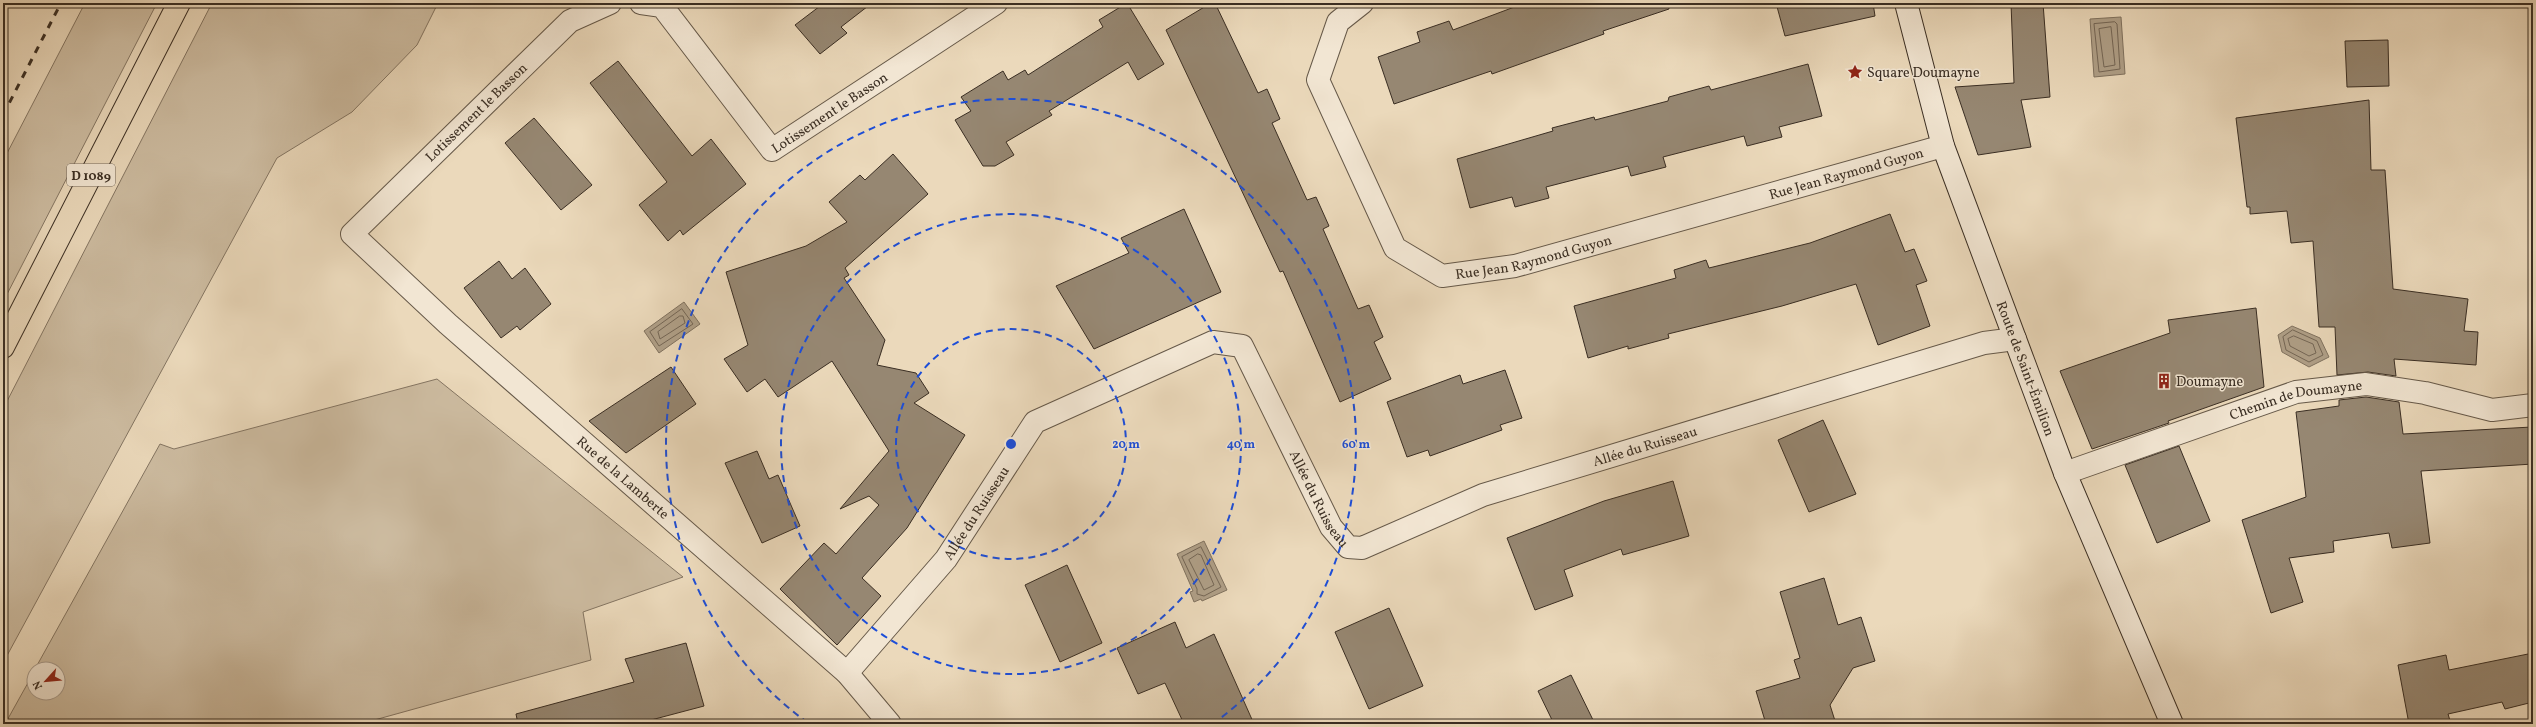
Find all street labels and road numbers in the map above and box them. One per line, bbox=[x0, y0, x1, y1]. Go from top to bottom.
street label: Lotissement le Basson bbox=[422, 59, 532, 167]
street label: Lotissement le Basson bbox=[768, 69, 892, 159]
street label: Rue Jean Raymond Guyon bbox=[1767, 144, 1926, 205]
road number: D 1089 bbox=[67, 164, 115, 186]
street label: Rue Jean Raymond Guyon bbox=[1454, 231, 1614, 285]
street label: Route de Saint-Émilion bbox=[1991, 299, 2058, 439]
street label: Chemin de Doumayne bbox=[2227, 376, 2364, 426]
street label: Allée du Ruisseau bbox=[1591, 423, 1700, 472]
street label: Rue de la Lamberte bbox=[572, 433, 673, 524]
street label: Allée du Ruisseau bbox=[1284, 448, 1352, 552]
street label: Allée du Ruisseau bbox=[940, 463, 1015, 564]

